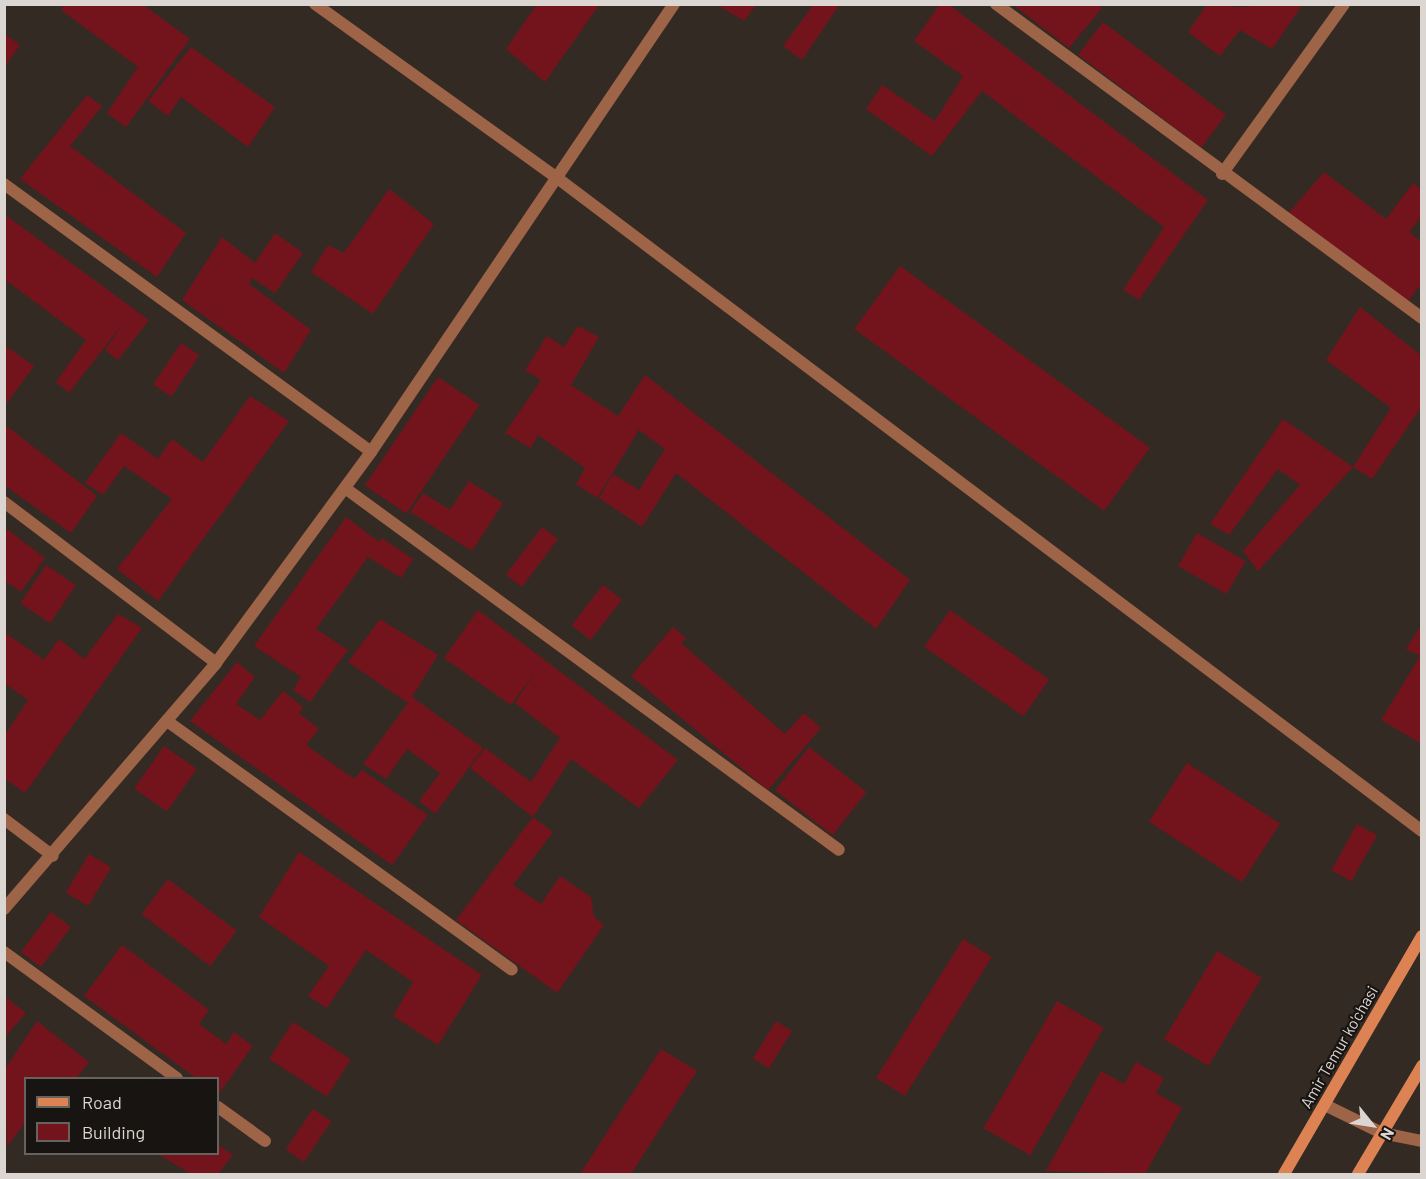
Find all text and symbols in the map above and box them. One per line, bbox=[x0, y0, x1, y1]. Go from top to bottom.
street label: Amir Temur ko'chasi bbox=[1296, 983, 1382, 1111]
legend bbox=[24, 1077, 219, 1155]
text: Road bbox=[82, 1091, 122, 1113]
north arrow bbox=[1342, 1095, 1402, 1155]
text: Building bbox=[82, 1121, 145, 1143]
text: N bbox=[1377, 1125, 1399, 1144]

